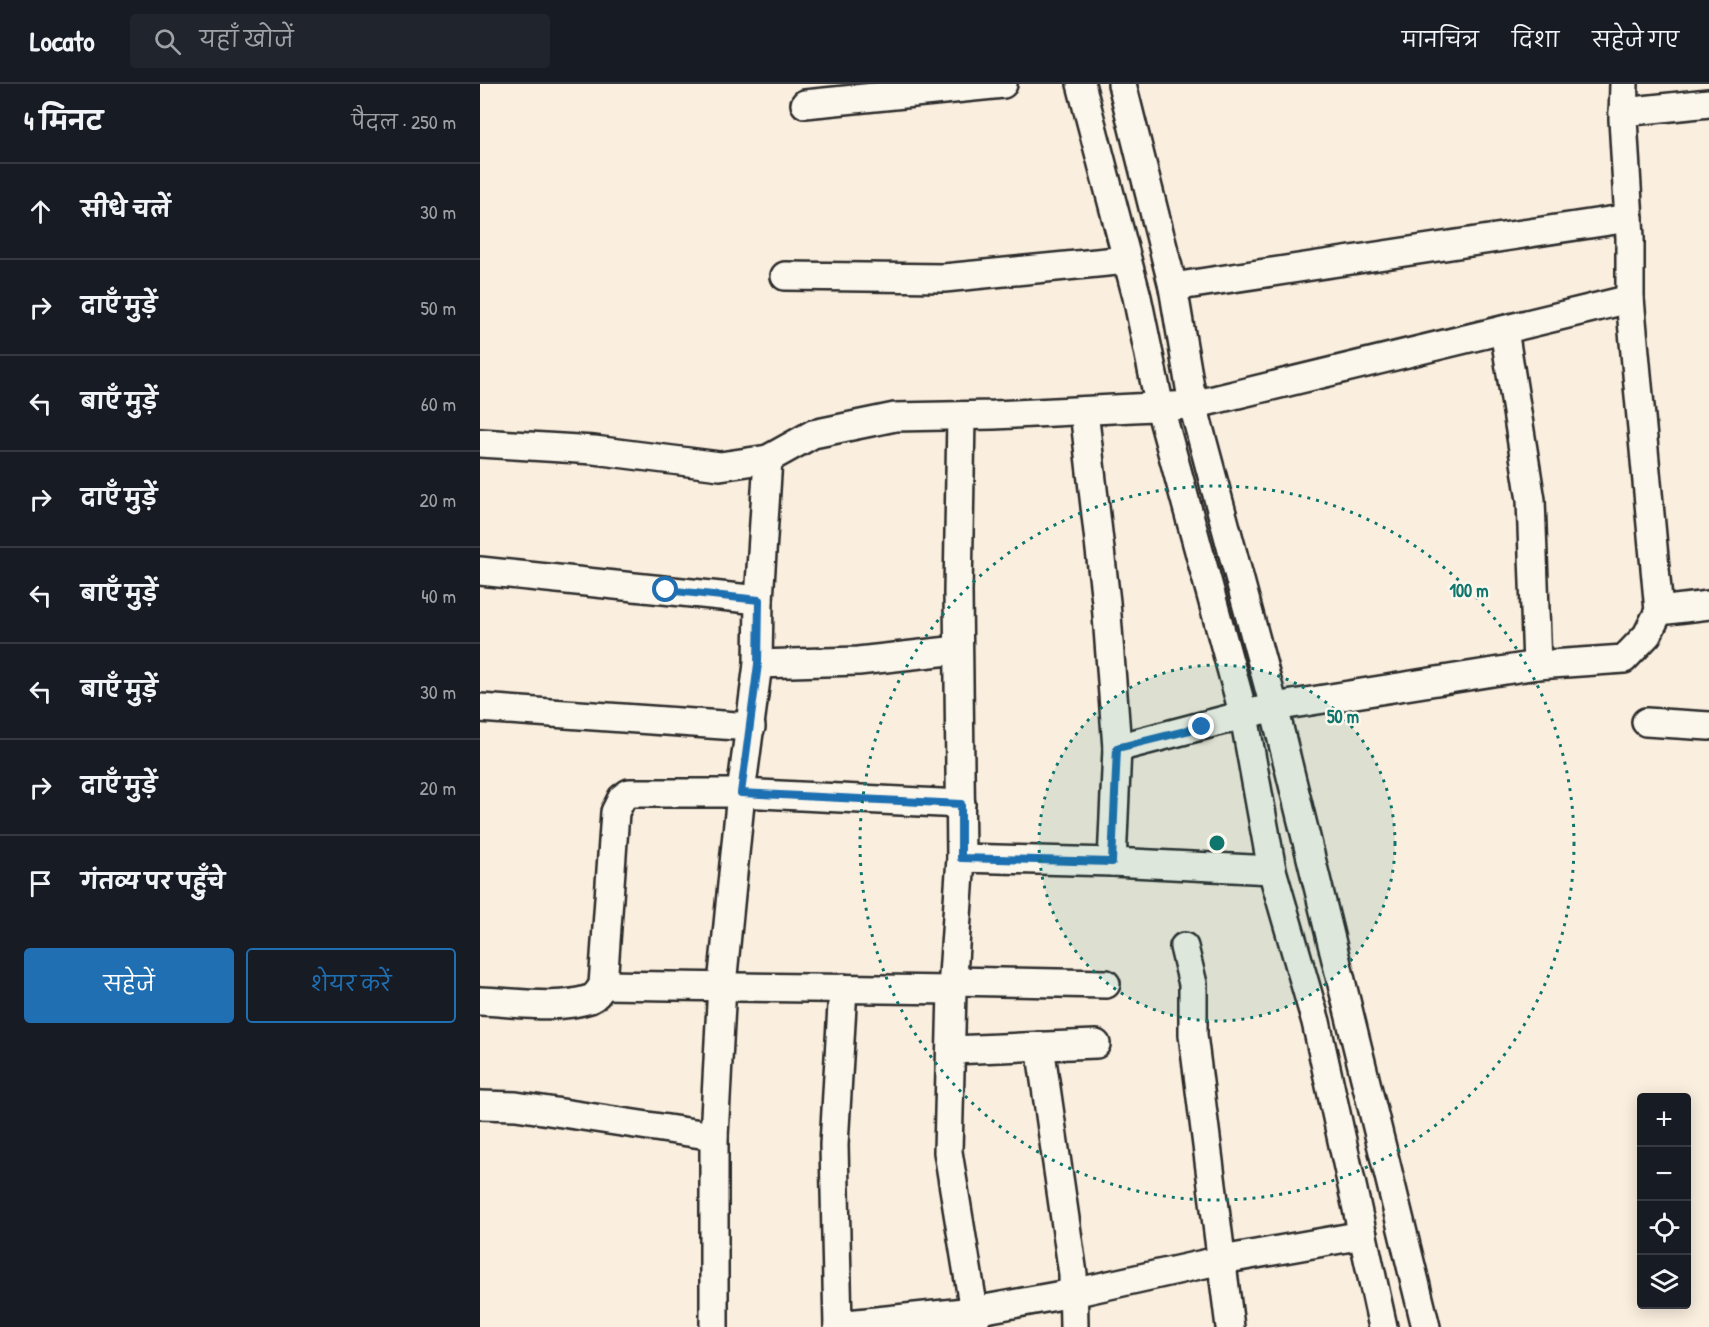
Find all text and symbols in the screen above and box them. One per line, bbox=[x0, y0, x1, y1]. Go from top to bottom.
search box bbox=[130, 14, 550, 68]
text: Locato bbox=[30, 22, 94, 60]
text: यहाँ खोजें bbox=[199, 24, 293, 54]
icon: search bbox=[151, 25, 184, 58]
text: मानचित्र bbox=[1402, 25, 1479, 54]
text: दिशा bbox=[1512, 25, 1559, 54]
text: सहेजे गए bbox=[1592, 25, 1679, 54]
text: 4 मिनट bbox=[24, 103, 103, 138]
text: पैदल · 250 m bbox=[352, 108, 456, 135]
text: सीधे चलें bbox=[81, 194, 171, 224]
icon: ahead bbox=[24, 195, 57, 228]
text: 30 m bbox=[420, 198, 456, 225]
text: दाएँ मुड़ें bbox=[81, 290, 157, 320]
icon: right bbox=[24, 291, 57, 324]
text: 50 m bbox=[420, 294, 456, 321]
text: बाएँ मुड़ें bbox=[81, 386, 158, 416]
icon: left bbox=[24, 387, 57, 420]
text: 60 m bbox=[421, 390, 456, 417]
text: दाएँ मुड़ें bbox=[81, 482, 157, 512]
icon: right bbox=[24, 483, 57, 516]
text: 20 m bbox=[419, 486, 456, 513]
route start bbox=[652, 576, 678, 602]
text: बाएँ मुड़ें bbox=[81, 578, 158, 608]
text: 100 m bbox=[1449, 578, 1489, 603]
icon: left bbox=[24, 579, 57, 612]
text: 40 m bbox=[421, 582, 456, 609]
text: बाएँ मुड़ें bbox=[81, 674, 158, 704]
icon: left bbox=[24, 675, 57, 708]
text: 30 m bbox=[420, 678, 456, 705]
text: 50 m bbox=[1327, 704, 1359, 729]
route end bbox=[1188, 713, 1214, 739]
text: दाएँ मुड़ें bbox=[81, 770, 157, 800]
icon: right bbox=[24, 771, 57, 804]
text: 20 m bbox=[419, 774, 456, 801]
centre of rings bbox=[1207, 833, 1227, 853]
text: गंतव्य पर पहुँचे bbox=[81, 866, 225, 896]
icon: arrive bbox=[24, 867, 57, 900]
button: सहेजें bbox=[24, 948, 234, 1023]
button: शेयर करें bbox=[246, 948, 456, 1023]
map controls bbox=[1637, 1093, 1691, 1309]
button: + bbox=[1637, 1093, 1691, 1147]
button: − bbox=[1637, 1147, 1691, 1201]
button: locate bbox=[1637, 1201, 1691, 1255]
button: layers bbox=[1637, 1255, 1691, 1309]

